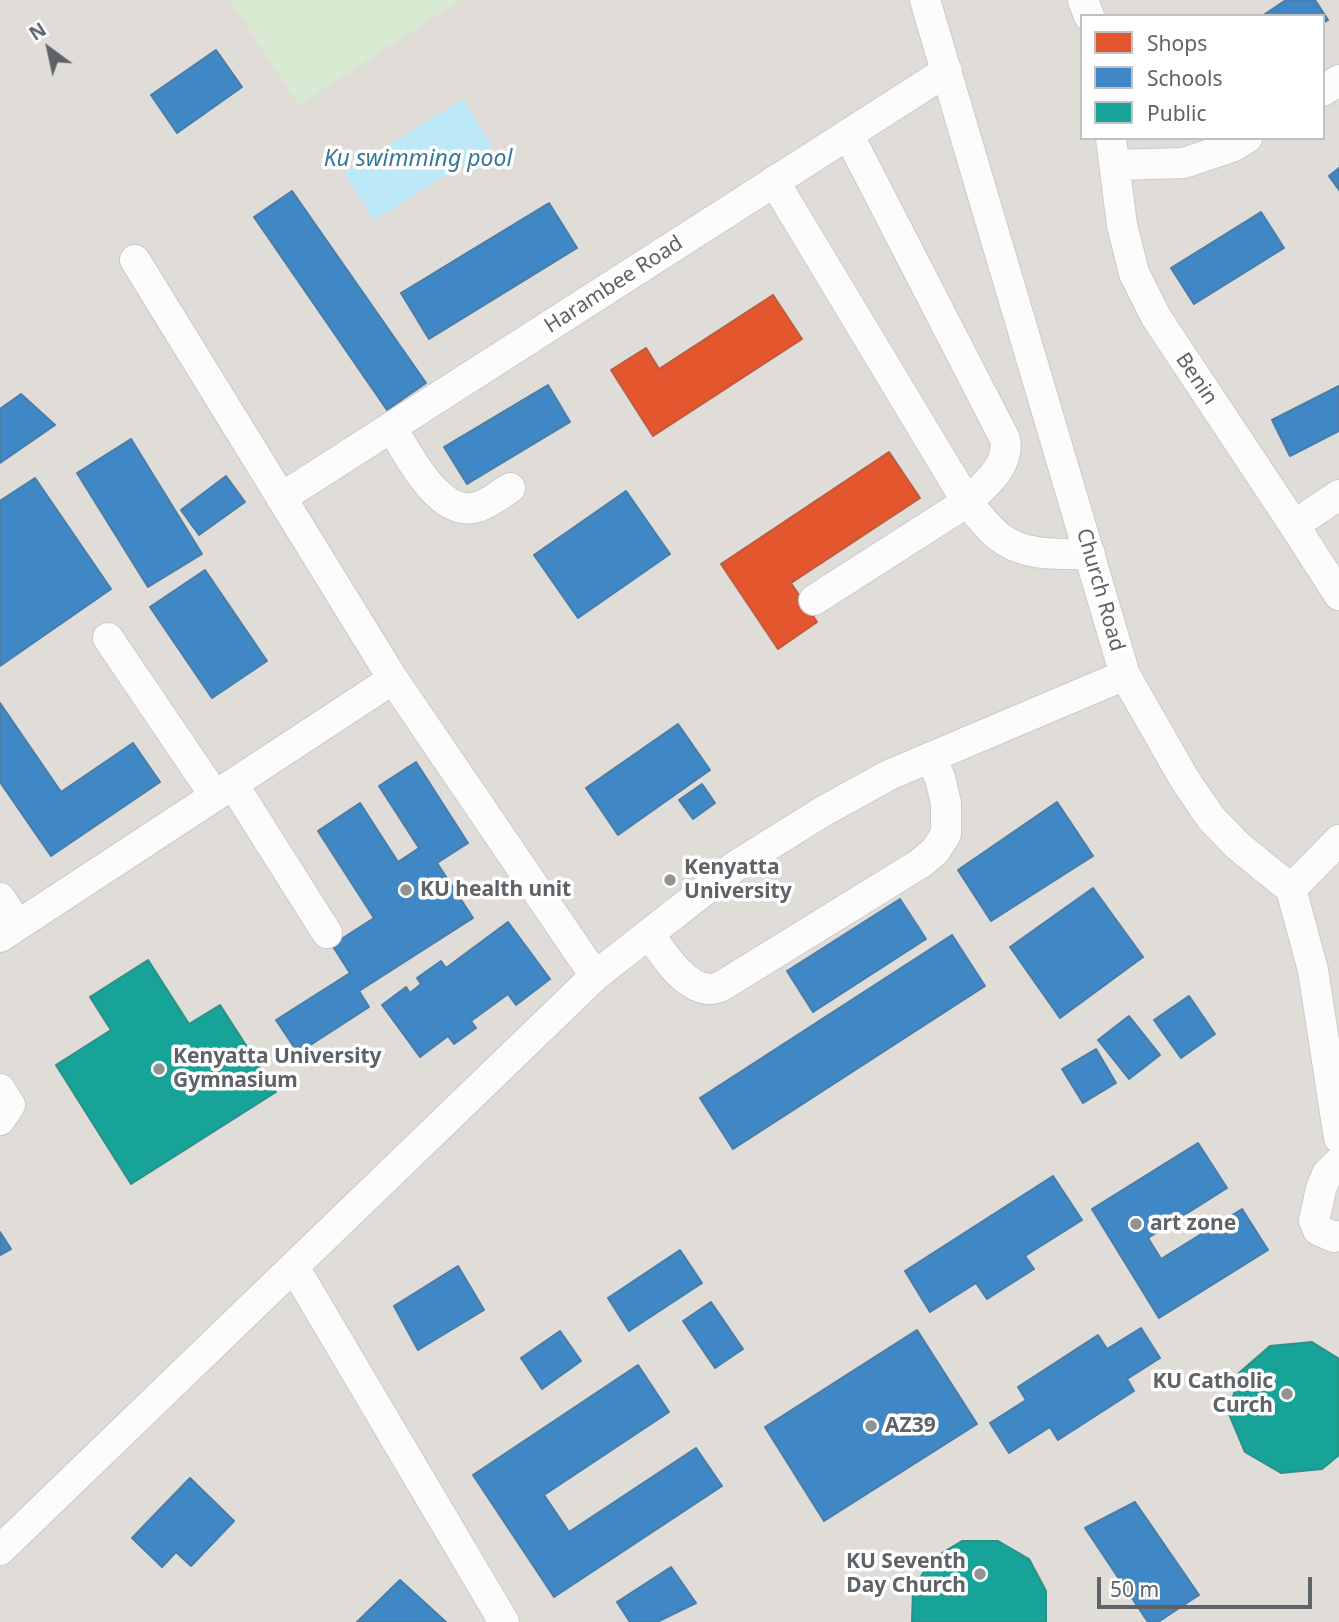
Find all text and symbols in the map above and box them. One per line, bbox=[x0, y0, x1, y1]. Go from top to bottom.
north arrow bbox=[14, 14, 84, 84]
legend bbox=[1080, 14, 1325, 140]
text: N bbox=[24, 16, 51, 47]
text: Shops bbox=[1147, 29, 1207, 57]
text: Schools bbox=[1147, 64, 1222, 92]
text: Public bbox=[1147, 99, 1207, 127]
water label: Ku swimming pool bbox=[324, 145, 512, 173]
street label: Harambee Road bbox=[540, 231, 688, 339]
street label: Benin bbox=[1170, 348, 1222, 410]
street label: Church Road bbox=[1070, 526, 1130, 654]
place label: Kenyatta University bbox=[684, 855, 792, 905]
marker: Kenyatta University bbox=[662, 872, 678, 888]
place label: KU health unit bbox=[420, 877, 571, 903]
marker: KU health unit bbox=[398, 882, 414, 898]
place label: Kenyatta University Gymnasium bbox=[173, 1044, 382, 1094]
marker: Kenyatta University Gymnasium bbox=[151, 1061, 167, 1077]
place label: art zone bbox=[1150, 1211, 1236, 1237]
marker: art zone bbox=[1128, 1216, 1144, 1232]
place label: KU Catholic Curch bbox=[1152, 1369, 1273, 1419]
marker: KU Catholic Curch bbox=[1279, 1386, 1295, 1402]
place label: AZ39 bbox=[885, 1413, 936, 1439]
marker: AZ39 bbox=[863, 1418, 879, 1434]
place label: KU Seventh Day Church bbox=[846, 1549, 966, 1599]
scale bar bbox=[1101, 1562, 1316, 1606]
marker: KU Seventh Day Church bbox=[972, 1566, 988, 1582]
text: 50 m bbox=[1110, 1575, 1159, 1603]

